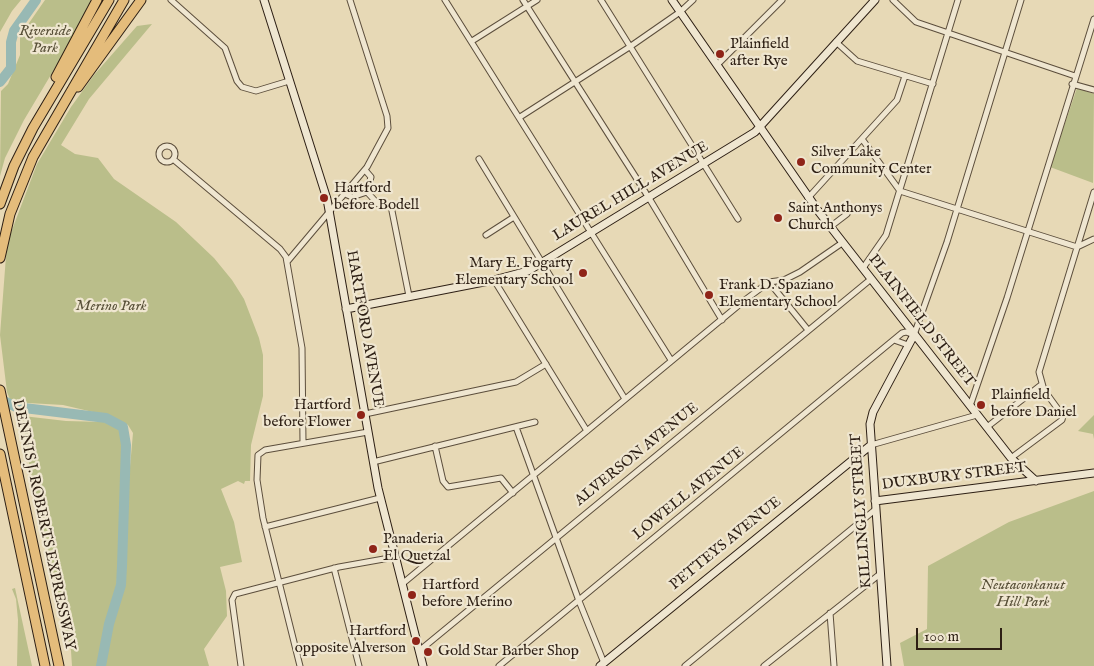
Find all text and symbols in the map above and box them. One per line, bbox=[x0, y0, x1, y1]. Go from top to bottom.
park label: Riverside Park bbox=[19, 23, 71, 58]
place label: Plainfield after Rye bbox=[730, 36, 789, 71]
marker: Plainfield after Rye bbox=[714, 48, 726, 60]
street label: LAUREL HILL AVENUE bbox=[550, 138, 712, 246]
place label: Silver Lake Community Center bbox=[811, 144, 932, 179]
marker: Silver Lake Community Center bbox=[795, 156, 807, 168]
place label: Hartford before Bodell bbox=[334, 180, 419, 215]
marker: Hartford before Bodell bbox=[318, 192, 330, 204]
place label: Saint Anthonys Church bbox=[788, 200, 882, 235]
marker: Saint Anthonys Church bbox=[772, 212, 784, 224]
street label: HARTFORD AVENUE bbox=[341, 249, 387, 409]
street label: PLAINFIELD STREET bbox=[864, 251, 978, 391]
place label: Mary E. Fogarty Elementary School bbox=[455, 255, 573, 290]
marker: Mary E. Fogarty Elementary School bbox=[577, 267, 589, 279]
place label: Frank D. Spaziano Elementary School bbox=[719, 277, 837, 312]
marker: Frank D. Spaziano Elementary School bbox=[703, 289, 715, 301]
park label: Merino Park bbox=[76, 298, 146, 316]
place label: Plainfield before Daniel bbox=[991, 387, 1076, 422]
place label: Hartford before Flower bbox=[263, 397, 351, 432]
street label: DENNIS J. ROBERTS EXPRESSWAY bbox=[8, 398, 78, 652]
marker: Plainfield before Daniel bbox=[975, 399, 987, 411]
street label: ALVERSON AVENUE bbox=[572, 400, 702, 510]
marker: Hartford before Flower bbox=[355, 409, 367, 421]
street label: KILLINGLY STREET bbox=[848, 433, 876, 589]
street label: LOWELL AVENUE bbox=[630, 444, 748, 544]
street label: DUXBURY STREET bbox=[881, 459, 1027, 495]
street label: PETTEYS AVENUE bbox=[667, 493, 785, 595]
place label: Panaderia El Quetzal bbox=[383, 531, 450, 566]
marker: Panaderia El Quetzal bbox=[367, 543, 379, 555]
place label: Hartford before Merino bbox=[422, 577, 512, 612]
park label: Neutaconkanut Hill Park bbox=[981, 577, 1065, 612]
marker: Hartford before Merino bbox=[406, 589, 418, 601]
scale bar bbox=[919, 618, 1005, 650]
place label: Hartford opposite Alverson bbox=[295, 623, 406, 658]
text: 100 m bbox=[924, 627, 959, 646]
marker: Hartford opposite Alverson bbox=[410, 635, 422, 647]
place label: Gold Star Barber Shop bbox=[438, 643, 579, 661]
marker: Gold Star Barber Shop bbox=[422, 646, 434, 658]

